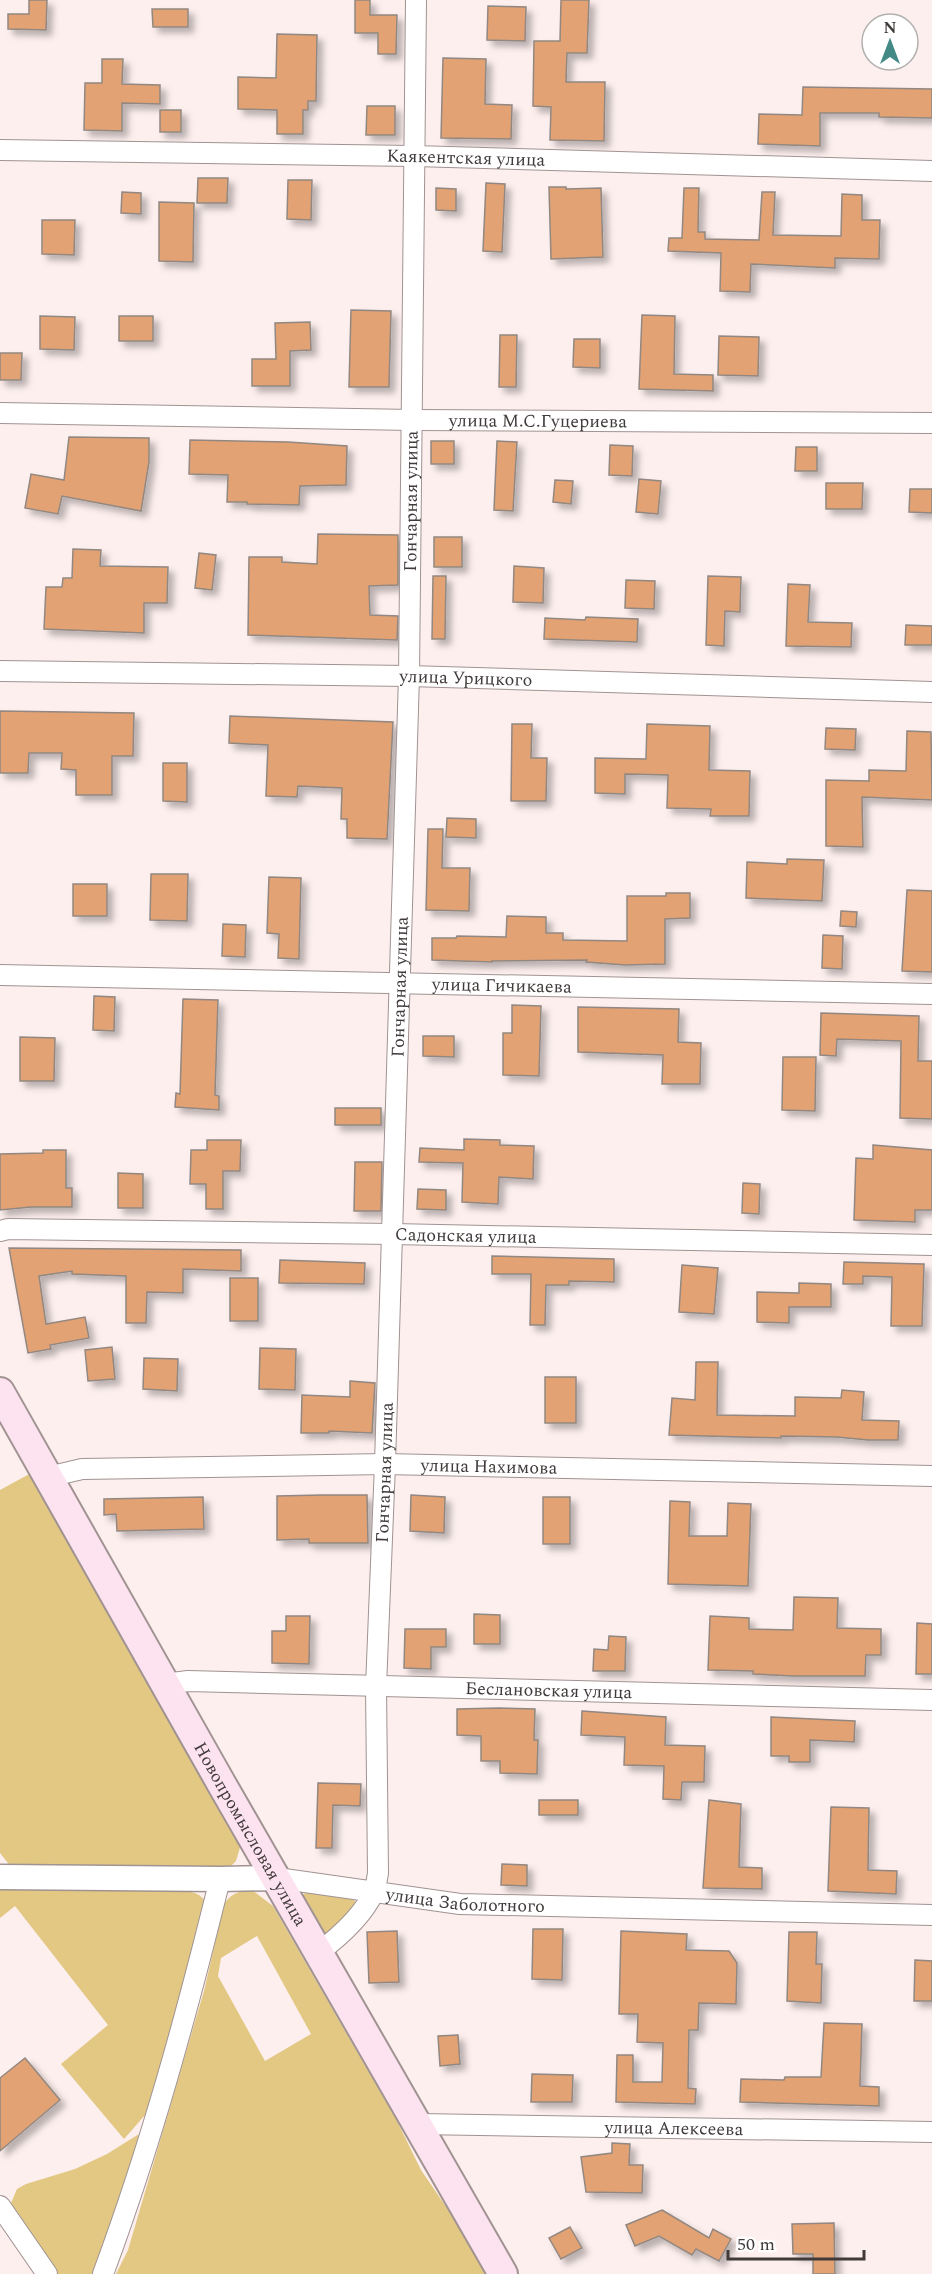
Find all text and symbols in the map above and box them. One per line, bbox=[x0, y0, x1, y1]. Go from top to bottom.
north arrow bbox=[860, 12, 920, 72]
text: N bbox=[883, 16, 897, 40]
street label: Каякентская улица bbox=[386, 143, 546, 174]
street label: улица М.С.Гуцериева bbox=[448, 407, 627, 435]
street label: Гончарная улица bbox=[397, 430, 426, 572]
street label: улица Урицкого bbox=[398, 663, 533, 694]
street label: Гончарная улица bbox=[384, 916, 416, 1058]
street label: улица Гичикаева bbox=[431, 971, 572, 1001]
street label: Садонская улица bbox=[395, 1221, 537, 1251]
street label: Гончарная улица bbox=[369, 1402, 401, 1544]
street label: улица Нахимова bbox=[419, 1452, 558, 1482]
street label: Беслановская улица bbox=[465, 1675, 633, 1706]
street label: Новопромысловая улица bbox=[186, 1737, 314, 1932]
street label: улица Заболотного bbox=[383, 1880, 545, 1920]
street label: улица Алексеева bbox=[603, 2114, 744, 2143]
scale bar bbox=[728, 2223, 864, 2261]
text: 50 m bbox=[737, 2231, 775, 2258]

